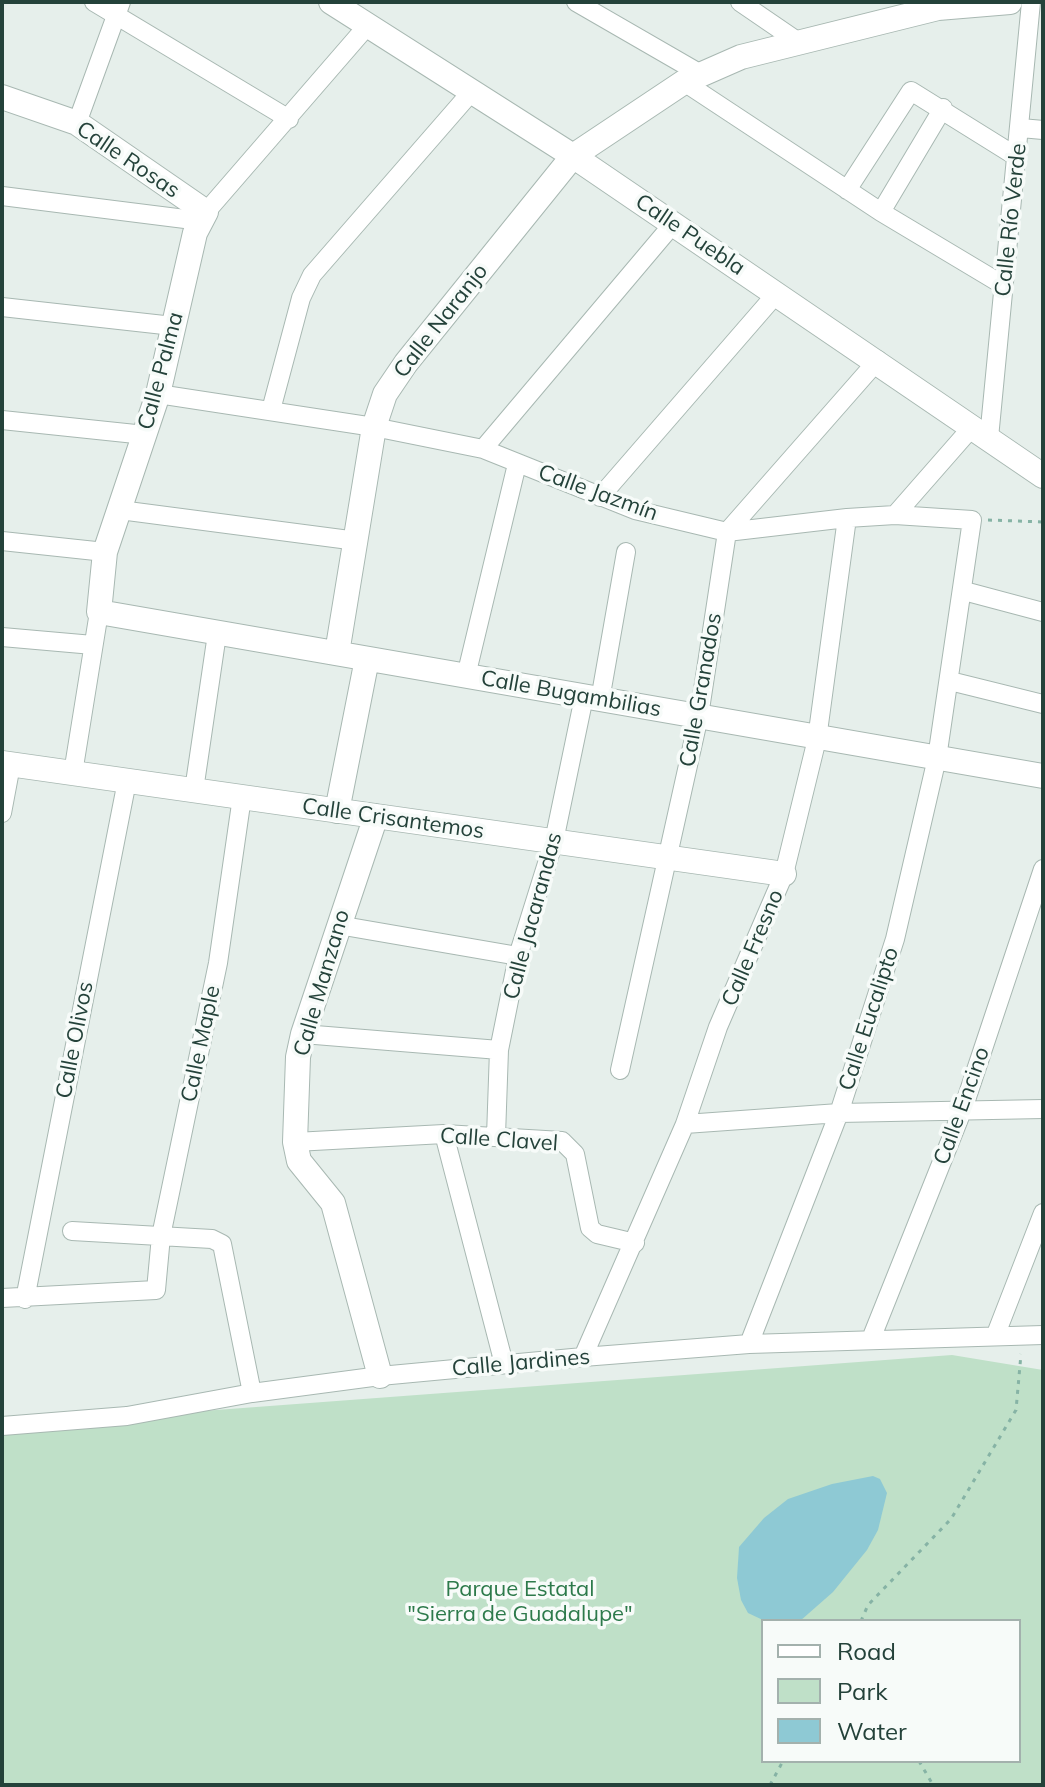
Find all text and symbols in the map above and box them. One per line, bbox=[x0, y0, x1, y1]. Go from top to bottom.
street label: Calle Rosas bbox=[71, 116, 185, 204]
street label: Calle Río Verde bbox=[990, 142, 1032, 298]
street label: Calle Puebla bbox=[630, 189, 750, 281]
street label: Calle Naranjo bbox=[388, 259, 494, 383]
street label: Calle Palma bbox=[133, 309, 189, 433]
street label: Calle Jazmín bbox=[535, 459, 661, 527]
street label: Calle Granados bbox=[674, 611, 728, 769]
street label: Calle Bugambilias bbox=[479, 665, 663, 723]
street label: Calle Crisantemos bbox=[300, 793, 486, 845]
street label: Calle Jacarandas bbox=[498, 830, 568, 1002]
street label: Calle Fresno bbox=[717, 886, 789, 1010]
street label: Calle Manzano bbox=[289, 907, 355, 1059]
street label: Calle Eucalipto bbox=[833, 944, 905, 1094]
street label: Calle Olivos bbox=[51, 979, 99, 1101]
street label: Calle Maple bbox=[176, 983, 226, 1105]
street label: Calle Encino bbox=[928, 1043, 996, 1169]
street label: Calle Clavel bbox=[439, 1123, 559, 1157]
street label: Calle Jardines bbox=[451, 1344, 591, 1382]
park label: Parque Estatal "Sierra de Guadalupe" bbox=[407, 1576, 633, 1628]
legend bbox=[761, 1619, 1021, 1763]
text: Road bbox=[837, 1636, 896, 1666]
text: Park bbox=[837, 1676, 888, 1706]
text: Water bbox=[837, 1716, 907, 1746]

